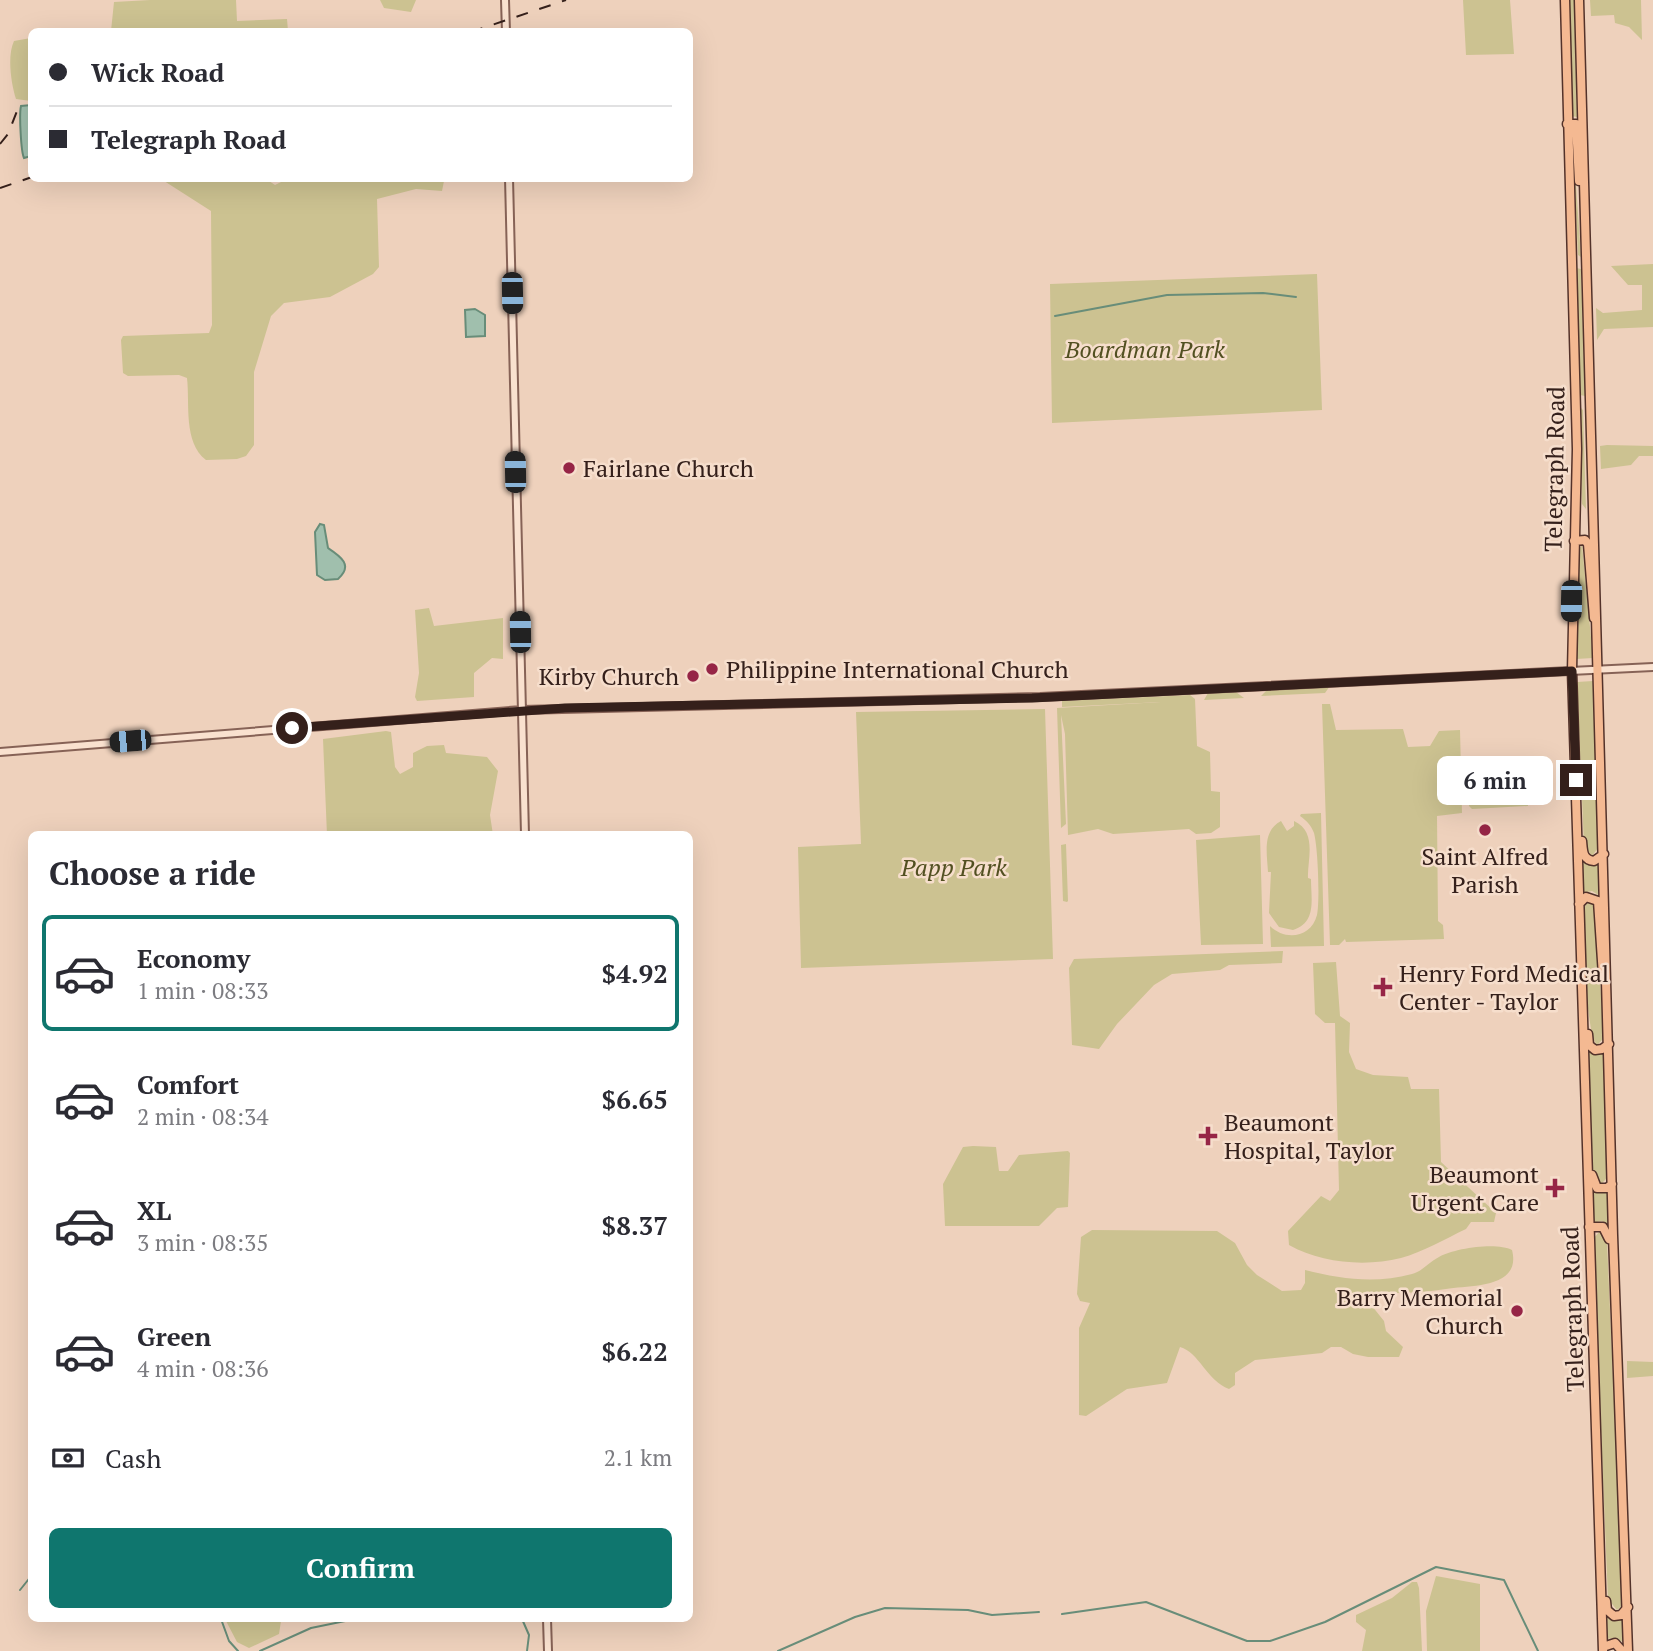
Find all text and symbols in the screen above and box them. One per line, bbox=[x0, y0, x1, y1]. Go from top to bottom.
text: Wick Road bbox=[91, 55, 224, 89]
text: Telegraph Road bbox=[91, 122, 286, 156]
car bbox=[502, 272, 523, 314]
park label: Boardman Park bbox=[1064, 333, 1226, 365]
street label: Telegraph Road bbox=[1537, 386, 1571, 552]
car bbox=[505, 451, 526, 493]
place label: Fairlane Church bbox=[583, 452, 754, 484]
marker: Fairlane Church bbox=[561, 460, 577, 476]
car bbox=[1561, 580, 1582, 622]
car bbox=[510, 611, 531, 653]
place label: Philippine International Church bbox=[726, 653, 1069, 685]
place label: Kirby Church bbox=[539, 660, 679, 692]
marker: Philippine International Church bbox=[704, 661, 720, 677]
marker: Kirby Church bbox=[685, 668, 701, 684]
route start bbox=[276, 712, 308, 744]
car bbox=[109, 729, 152, 753]
callout: 6 min bbox=[1436, 756, 1552, 804]
route end bbox=[1560, 764, 1592, 796]
text: 6 min bbox=[1464, 765, 1526, 796]
marker: Saint Alfred Parish bbox=[1477, 822, 1493, 838]
place label: Saint Alfred Parish bbox=[1421, 840, 1549, 900]
park label: Papp Park bbox=[900, 851, 1007, 883]
text: Choose a ride bbox=[49, 852, 256, 894]
text: Economy bbox=[137, 941, 250, 975]
icon: car bbox=[53, 942, 116, 1005]
text: $4.92 bbox=[602, 956, 668, 990]
place label: Henry Ford Medical Center - Taylor bbox=[1399, 957, 1609, 1017]
text: 1 min · 08:33 bbox=[137, 975, 269, 1006]
marker: Henry Ford Medical Center - Taylor bbox=[1373, 977, 1393, 997]
text: Comfort bbox=[137, 1067, 239, 1101]
icon: car bbox=[53, 1068, 116, 1131]
text: $6.65 bbox=[602, 1082, 668, 1116]
text: 2 min · 08:34 bbox=[137, 1101, 269, 1132]
place label: Beaumont Hospital, Taylor bbox=[1224, 1106, 1395, 1166]
marker: Beaumont Hospital, Taylor bbox=[1198, 1126, 1218, 1146]
place label: Beaumont Urgent Care bbox=[1411, 1158, 1539, 1218]
marker: Beaumont Urgent Care bbox=[1545, 1178, 1565, 1198]
text: XL bbox=[137, 1193, 171, 1227]
icon: car bbox=[53, 1194, 116, 1257]
text: $8.37 bbox=[602, 1208, 668, 1242]
street label: Telegraph Road bbox=[1553, 1226, 1591, 1392]
text: 3 min · 08:35 bbox=[137, 1227, 269, 1258]
place label: Barry Memorial Church bbox=[1337, 1281, 1503, 1341]
marker: Barry Memorial Church bbox=[1509, 1303, 1525, 1319]
text: Green bbox=[137, 1319, 211, 1353]
icon: car bbox=[53, 1320, 116, 1383]
text: $6.22 bbox=[602, 1334, 668, 1368]
text: 4 min · 08:36 bbox=[137, 1353, 269, 1384]
icon: cash bbox=[49, 1439, 87, 1477]
text: Cash bbox=[105, 1441, 161, 1475]
text: 2.1 km bbox=[604, 1442, 672, 1473]
button: Confirm bbox=[49, 1528, 672, 1608]

